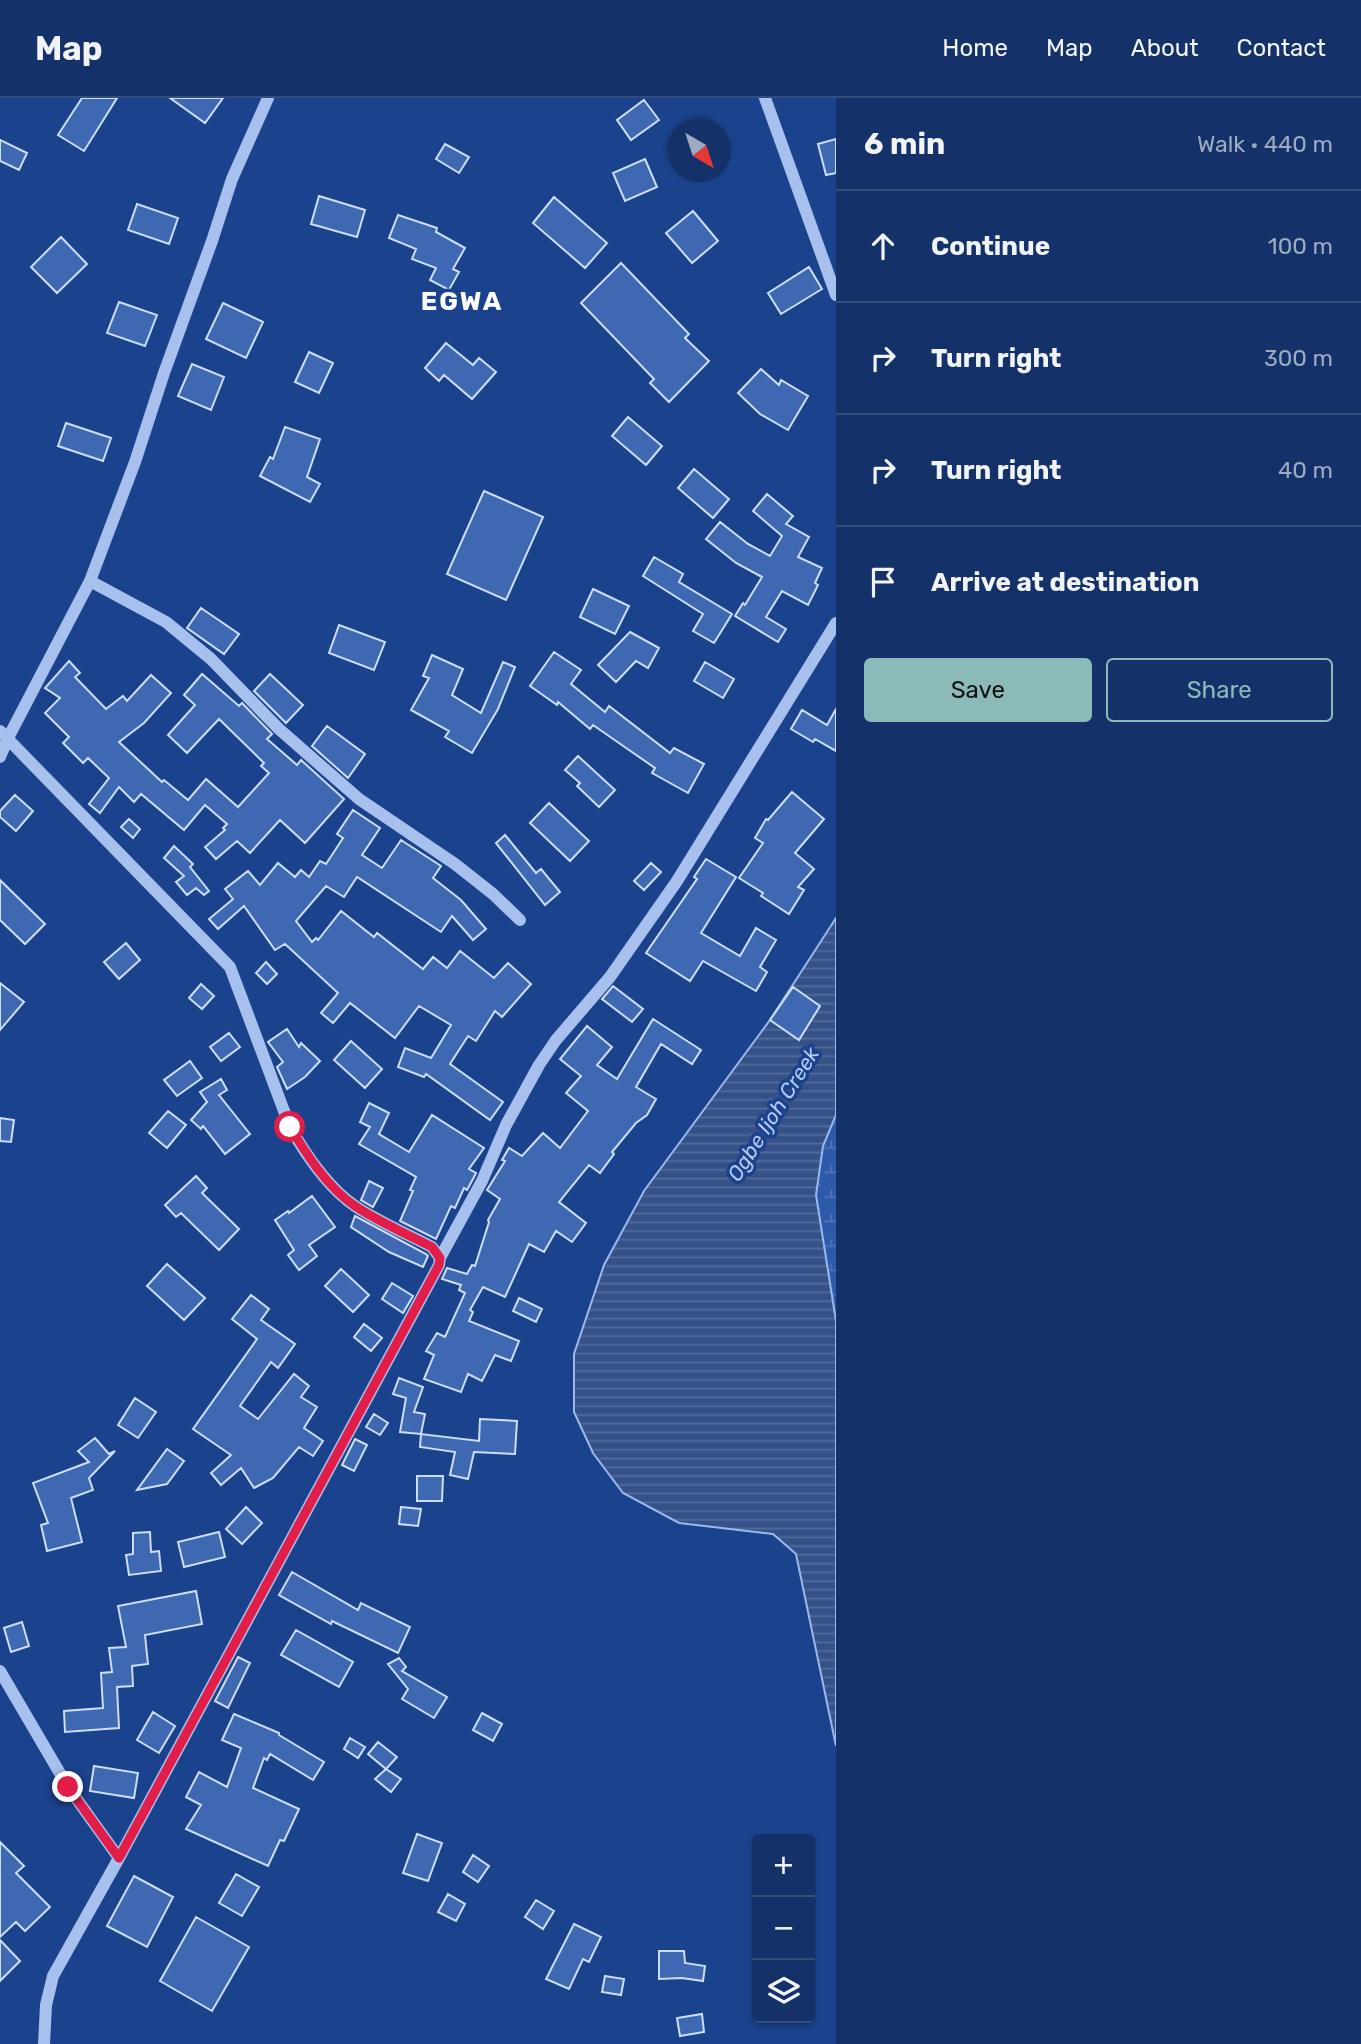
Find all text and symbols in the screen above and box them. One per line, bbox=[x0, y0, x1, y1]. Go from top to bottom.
text: Map bbox=[35, 29, 103, 68]
text: Home bbox=[942, 34, 1008, 62]
text: Map bbox=[1046, 34, 1093, 62]
text: About bbox=[1131, 34, 1199, 62]
text: Contact bbox=[1237, 34, 1326, 62]
north arrow bbox=[668, 119, 731, 182]
text: 6 min bbox=[864, 126, 945, 162]
text: Walk · 440 m bbox=[1197, 130, 1333, 158]
icon: ahead bbox=[864, 227, 902, 265]
text: Continue bbox=[931, 231, 1050, 262]
text: 100 m bbox=[1268, 232, 1333, 260]
district label: EGWA bbox=[421, 286, 503, 317]
icon: right bbox=[864, 339, 902, 377]
text: Turn right bbox=[931, 343, 1061, 374]
text: 300 m bbox=[1264, 344, 1333, 372]
icon: right bbox=[864, 451, 902, 489]
text: Turn right bbox=[931, 455, 1061, 486]
text: 40 m bbox=[1278, 456, 1333, 484]
icon: arrive bbox=[864, 563, 902, 601]
text: Arrive at destination bbox=[931, 567, 1199, 598]
button: Save bbox=[864, 658, 1092, 722]
button: Share bbox=[1106, 658, 1333, 722]
water label: Ogbe Ijoh Creek bbox=[722, 1041, 825, 1186]
route start bbox=[274, 1111, 305, 1142]
route end bbox=[52, 1771, 83, 1802]
map controls bbox=[752, 1834, 815, 2023]
button: + bbox=[752, 1834, 815, 1897]
button: − bbox=[752, 1897, 815, 1960]
button: layers bbox=[752, 1960, 815, 2023]

